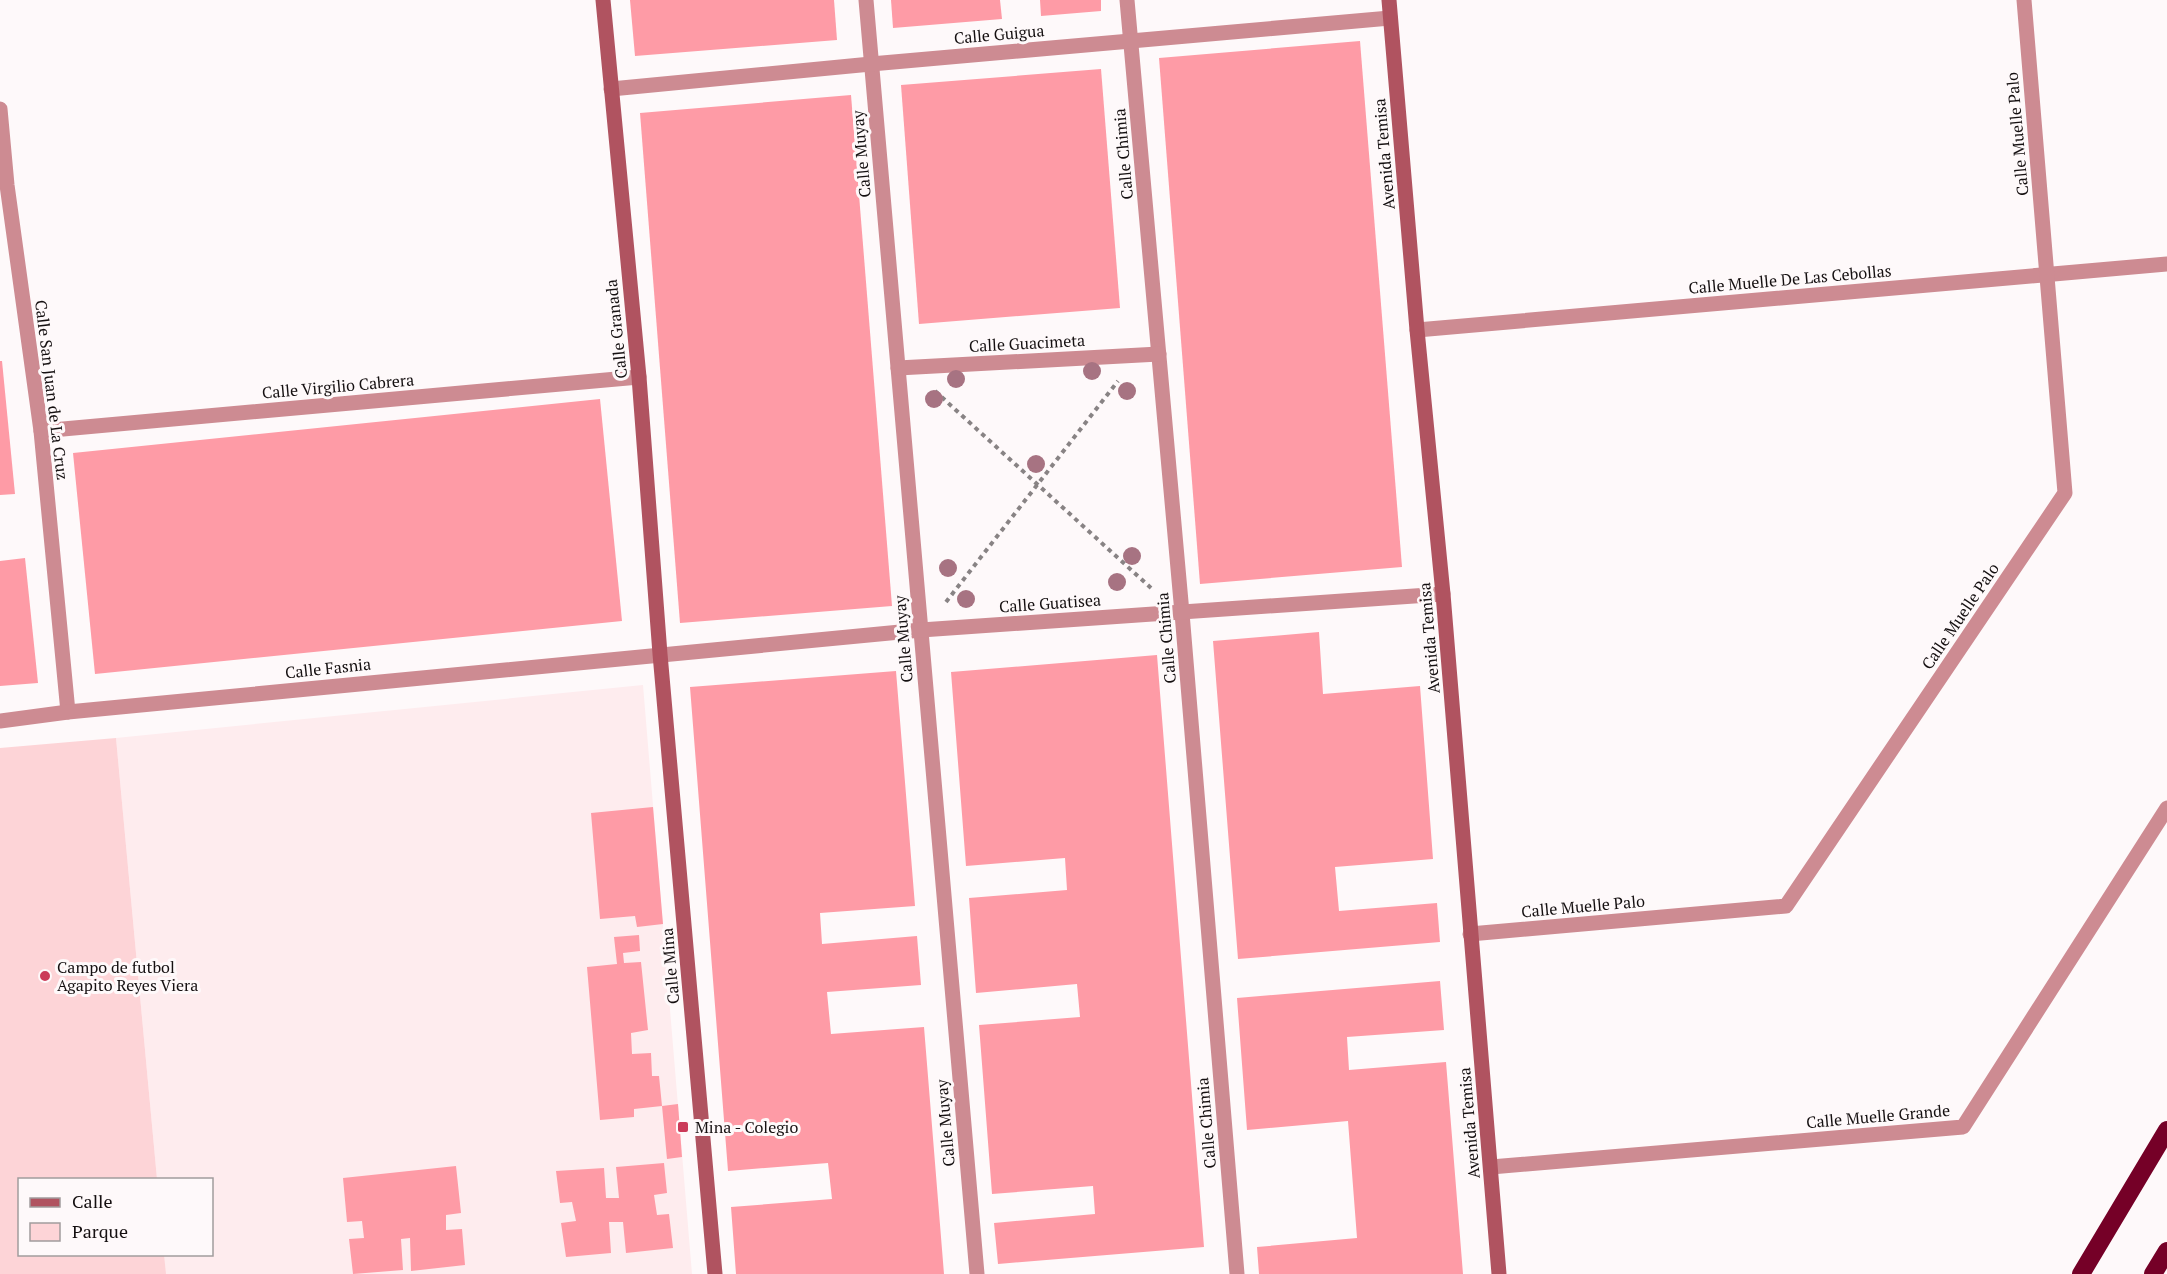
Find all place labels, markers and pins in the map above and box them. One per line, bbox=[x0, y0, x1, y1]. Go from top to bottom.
place label: Campo de futbol Agapito Reyes Viera bbox=[57, 956, 198, 996]
marker: Campo de futbol Agapito Reyes Viera bbox=[38, 969, 52, 983]
place label: Mina - Colegio bbox=[695, 1116, 798, 1138]
marker: Mina - Colegio bbox=[676, 1120, 690, 1134]

